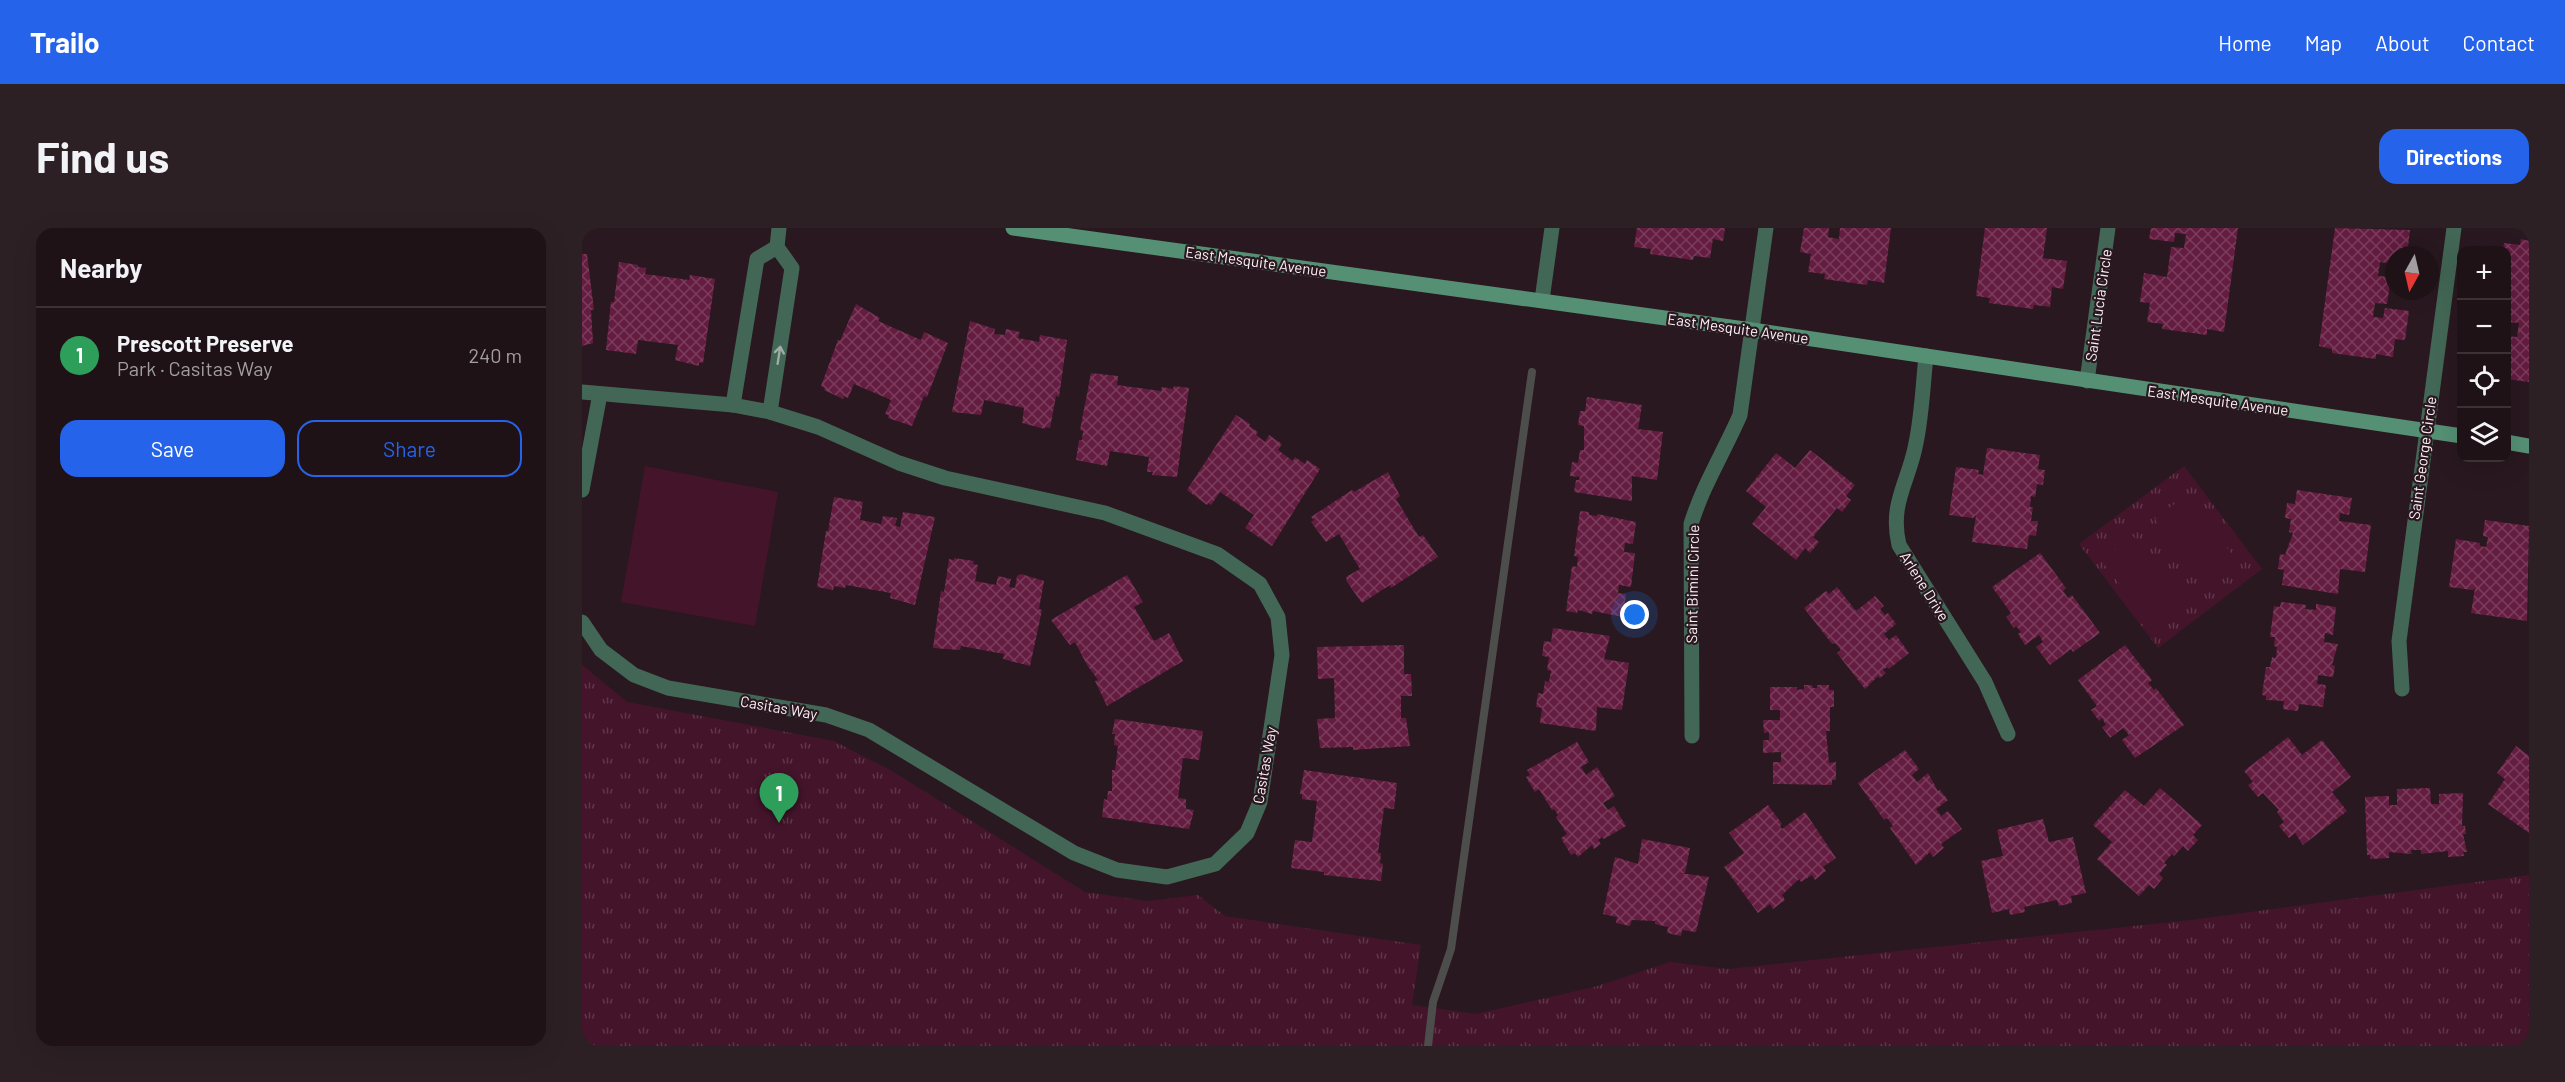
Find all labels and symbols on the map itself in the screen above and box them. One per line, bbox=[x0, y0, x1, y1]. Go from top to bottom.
street label: East Mesquite Avenue bbox=[1184, 242, 1328, 280]
north arrow bbox=[2385, 246, 2439, 300]
street label: Saint Lucia Circle bbox=[2081, 248, 2115, 362]
street label: East Mesquite Avenue bbox=[1666, 309, 1810, 347]
one-way arrow bbox=[773, 345, 784, 365]
street label: East Mesquite Avenue bbox=[2146, 381, 2290, 419]
street label: Saint George Circle bbox=[2404, 395, 2440, 521]
street label: Saint Bimini Circle bbox=[1682, 525, 1702, 643]
street label: Arlene Drive bbox=[1897, 548, 1953, 624]
your location bbox=[1620, 600, 1649, 629]
street label: Casitas Way bbox=[739, 691, 819, 723]
street label: Casitas Way bbox=[1248, 725, 1280, 805]
pin: 1 bbox=[760, 774, 798, 823]

